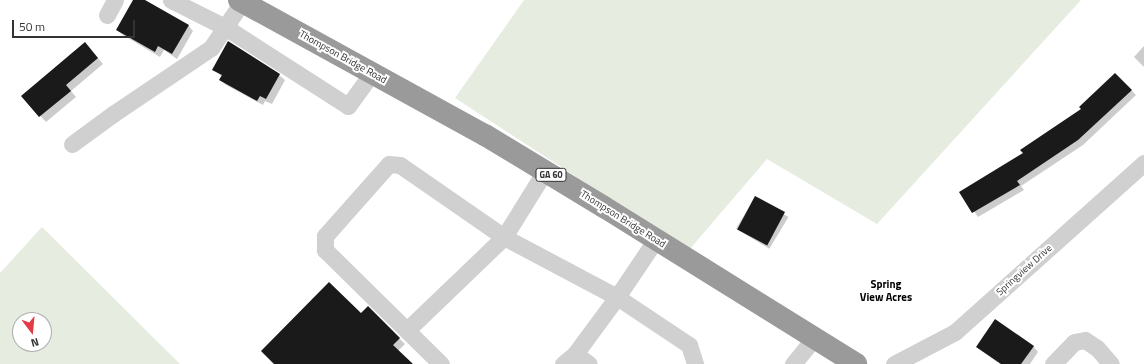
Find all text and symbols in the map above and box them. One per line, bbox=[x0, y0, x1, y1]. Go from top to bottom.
scale bar bbox=[14, 12, 137, 38]
text: 50 m bbox=[19, 17, 45, 36]
street label: Thompson Bridge Road bbox=[297, 28, 389, 86]
road number: GA 60 bbox=[535, 168, 567, 182]
street label: Thompson Bridge Road bbox=[578, 188, 668, 250]
street label: Springview Drive bbox=[994, 242, 1054, 298]
district label: Spring View Acres bbox=[860, 278, 912, 304]
north arrow bbox=[12, 312, 52, 352]
text: N bbox=[29, 334, 41, 351]

